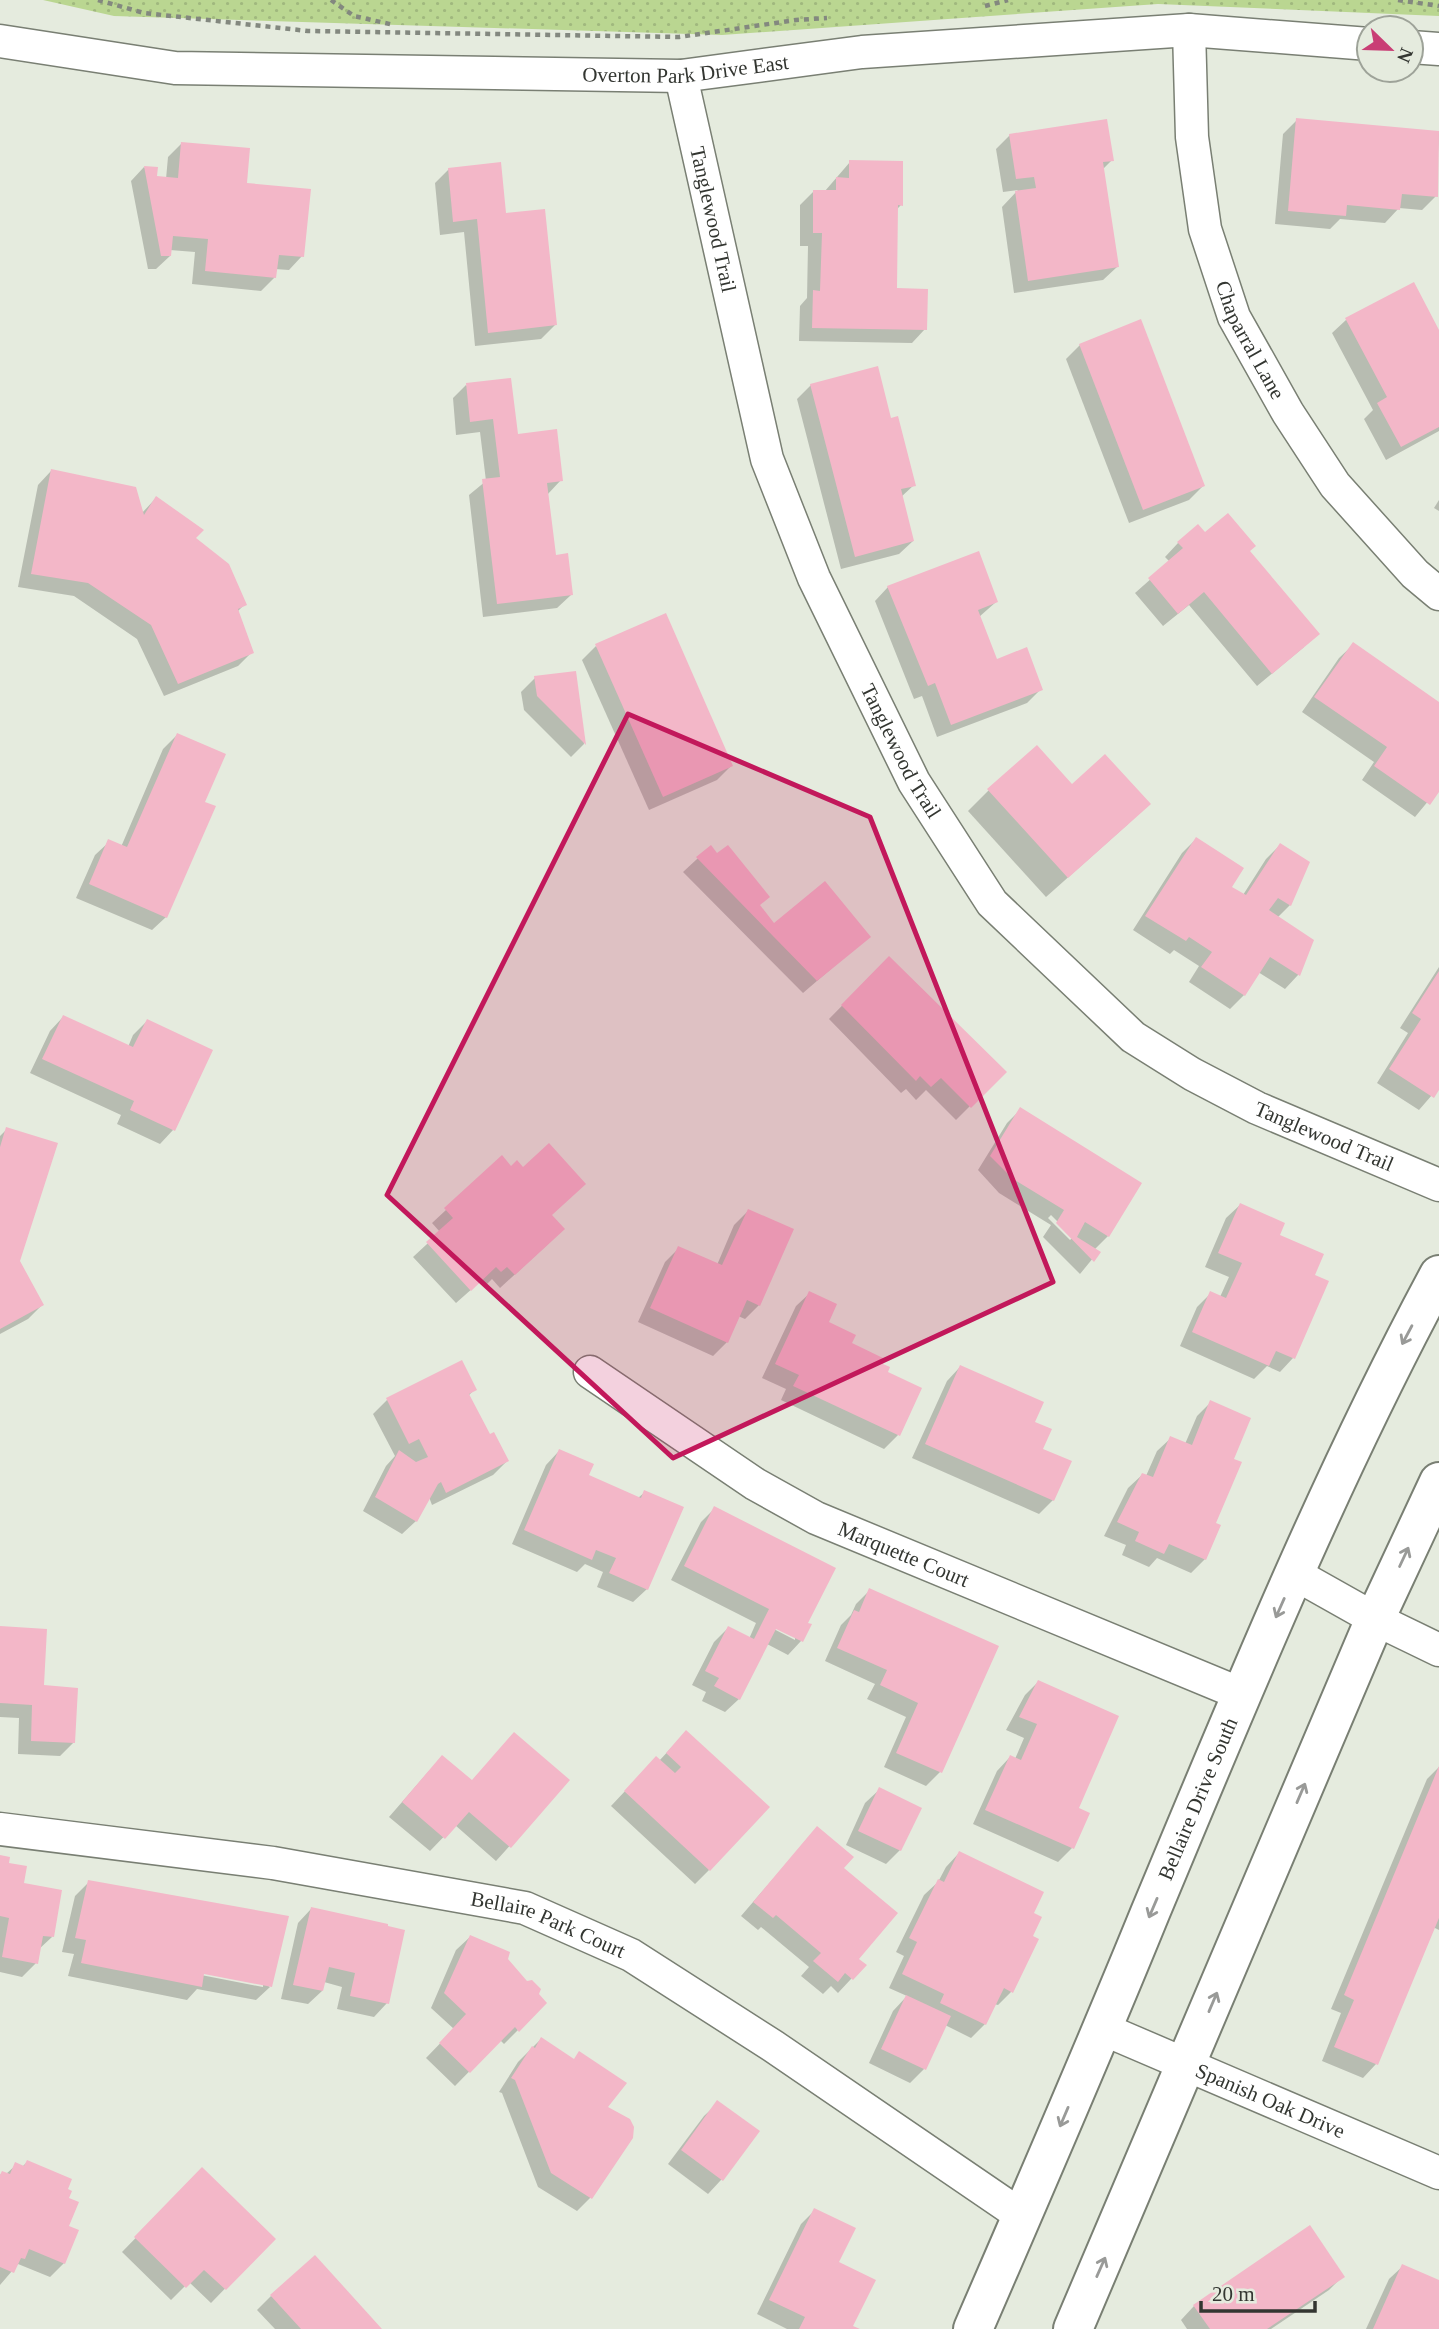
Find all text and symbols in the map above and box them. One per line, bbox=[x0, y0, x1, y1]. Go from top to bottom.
north arrow bbox=[1355, 14, 1425, 84]
text: N bbox=[1393, 45, 1418, 66]
street label: Overton Park Drive East bbox=[582, 50, 790, 88]
street label: Tanglewood Trail bbox=[685, 144, 741, 295]
street label: Chaparral Lane bbox=[1211, 277, 1290, 403]
street label: Tanglewood Trail bbox=[856, 680, 946, 823]
street label: Tanglewood Trail bbox=[1251, 1096, 1397, 1176]
one-way arrow bbox=[1399, 1324, 1413, 1345]
street label: Marquette Court bbox=[835, 1516, 973, 1592]
one-way arrow bbox=[1397, 1547, 1411, 1568]
one-way arrow bbox=[1273, 1597, 1286, 1618]
street label: Bellaire Drive South bbox=[1153, 1713, 1243, 1884]
one-way arrow bbox=[1296, 1782, 1309, 1804]
street label: Bellaire Park Court bbox=[469, 1887, 629, 1963]
one-way arrow bbox=[1146, 1896, 1159, 1918]
one-way arrow bbox=[1208, 1992, 1221, 2014]
street label: Spanish Oak Drive bbox=[1192, 2058, 1348, 2143]
one-way arrow bbox=[1057, 2106, 1070, 2128]
one-way arrow bbox=[1095, 2257, 1108, 2278]
scale bar bbox=[1201, 2270, 1315, 2314]
text: 20 m bbox=[1212, 2282, 1255, 2306]

